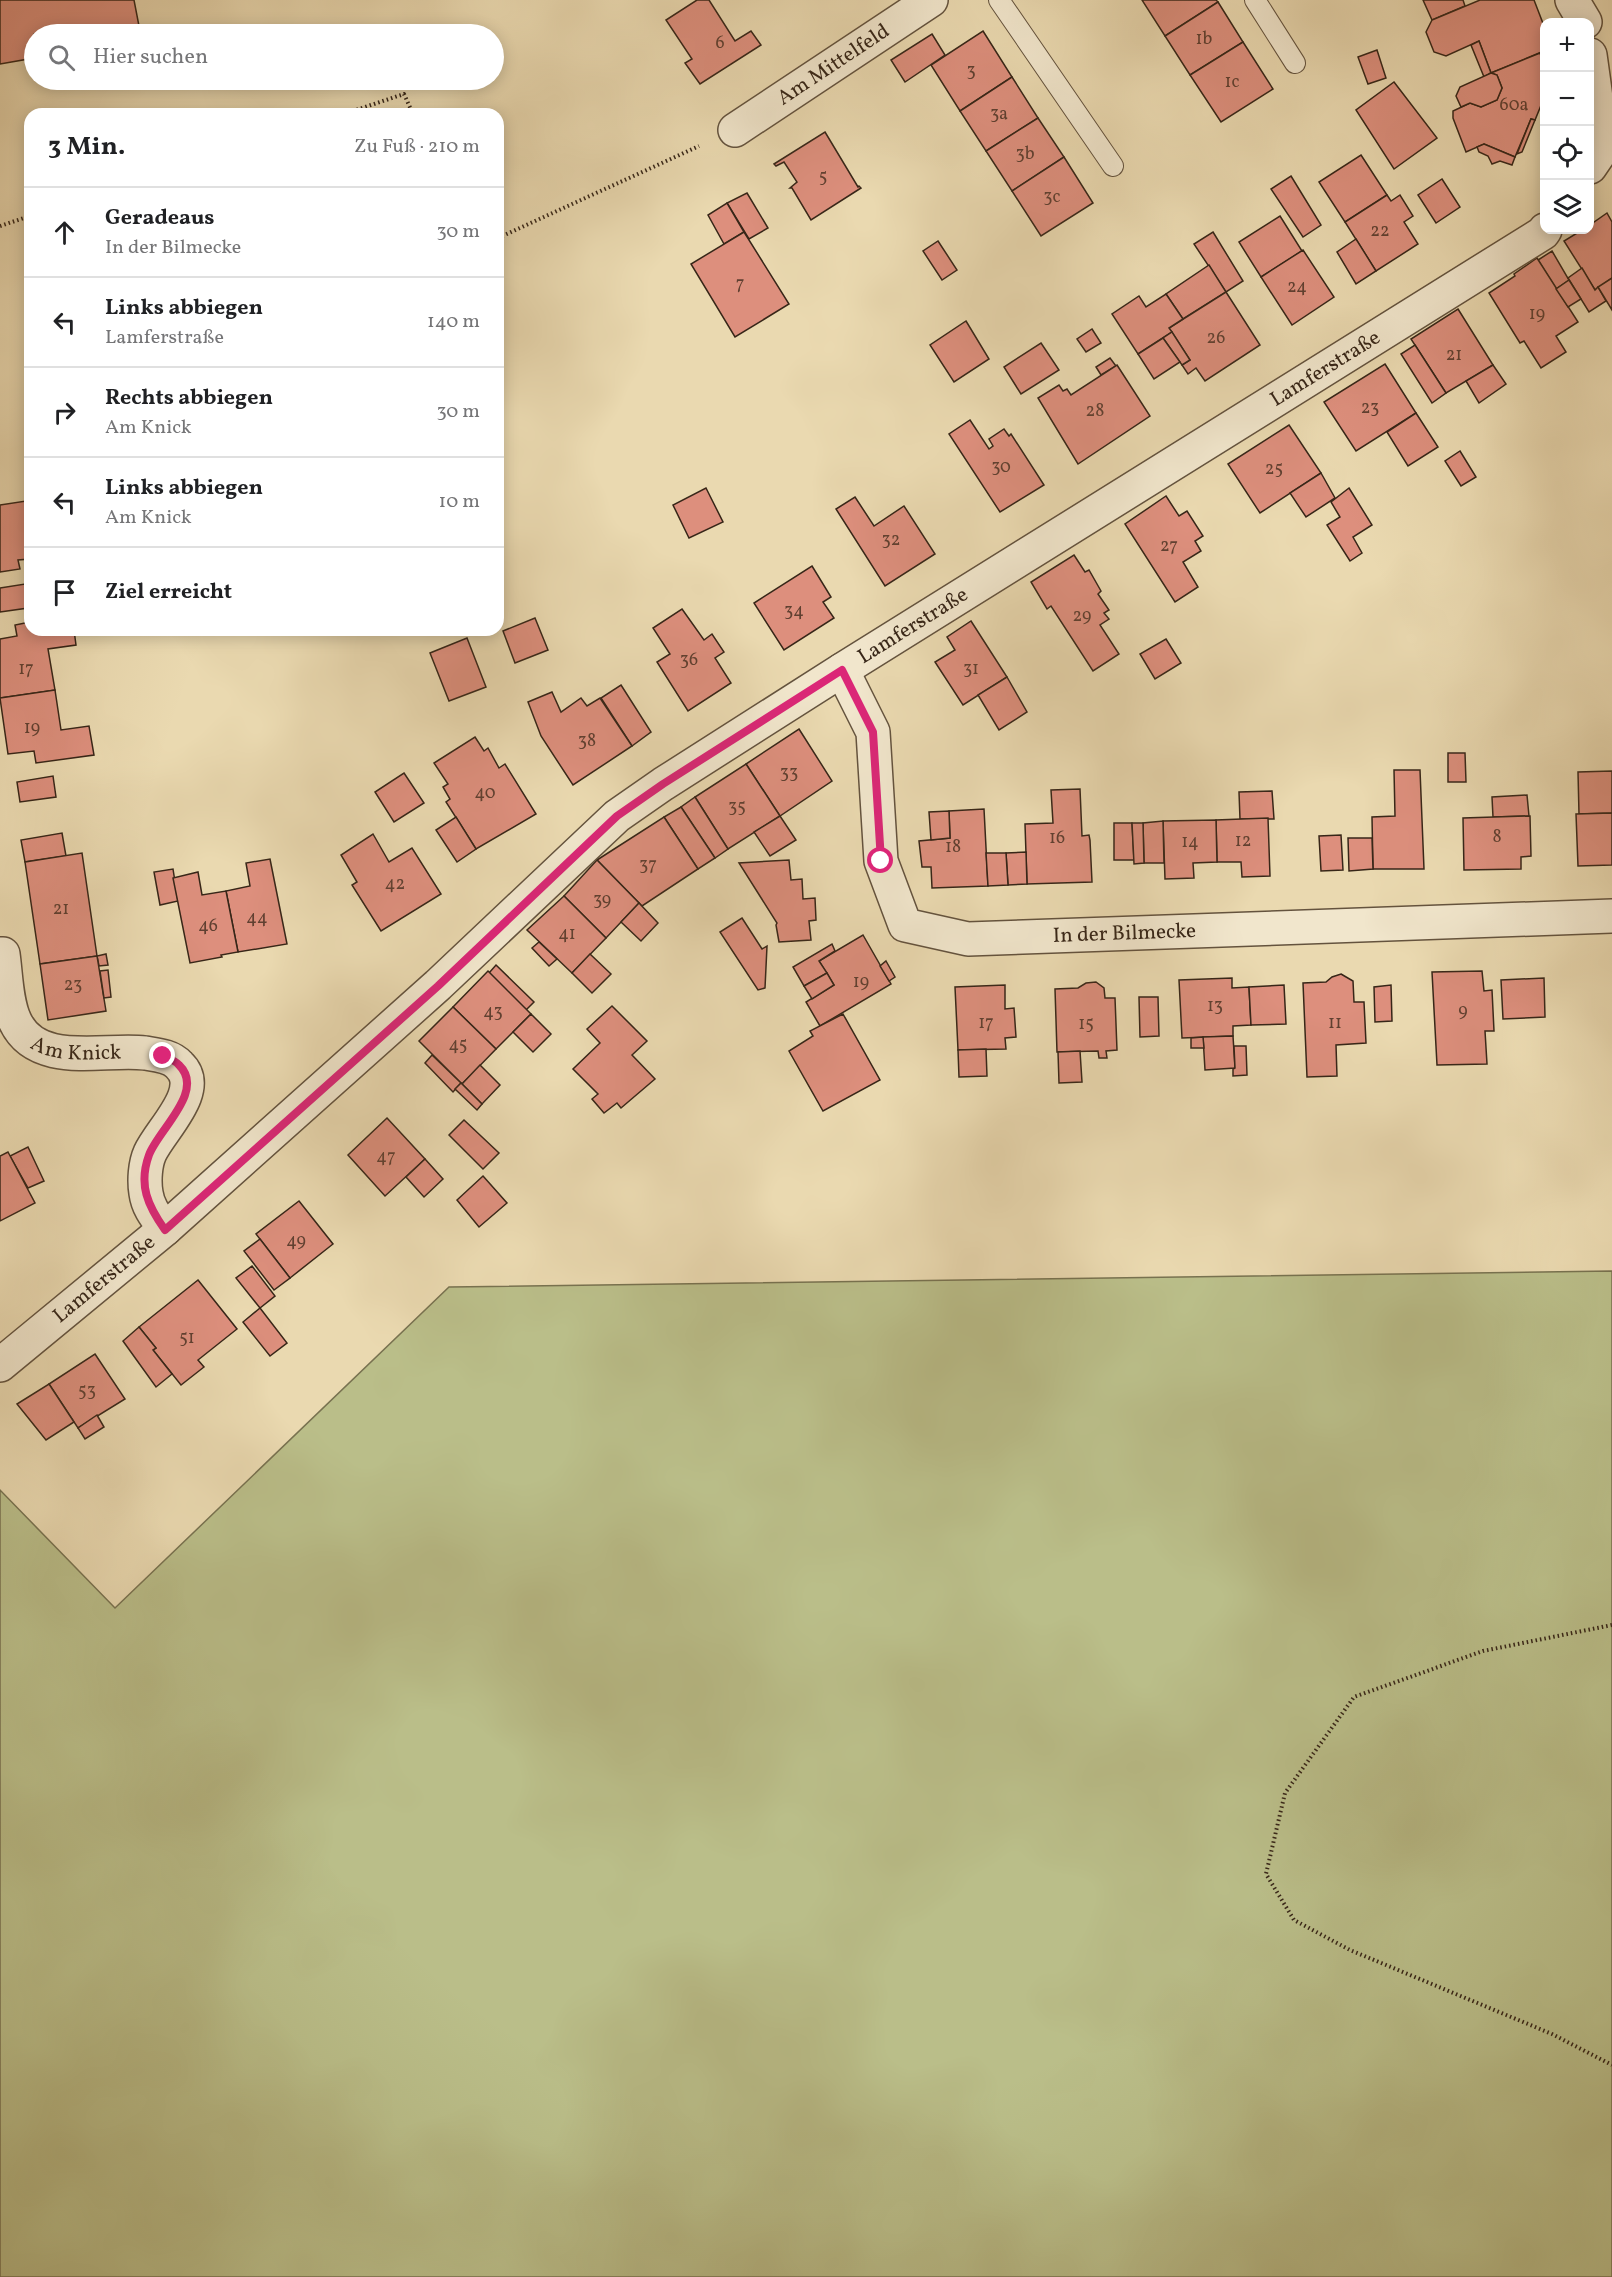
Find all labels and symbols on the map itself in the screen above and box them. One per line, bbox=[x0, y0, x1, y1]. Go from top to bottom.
street label: Am Mittelfeld bbox=[771, 17, 895, 113]
house number: 1b bbox=[1196, 27, 1213, 52]
house number: 6 bbox=[715, 31, 725, 56]
house number: 3 bbox=[966, 59, 976, 84]
house number: 1c bbox=[1224, 70, 1240, 95]
house number: 60a bbox=[1500, 93, 1528, 118]
house number: 3a bbox=[990, 102, 1008, 127]
house number: 3b bbox=[1015, 142, 1035, 167]
house number: 5 bbox=[819, 165, 827, 190]
house number: 3c bbox=[1043, 185, 1061, 210]
house number: 22 bbox=[1370, 219, 1390, 244]
house number: 7 bbox=[736, 272, 744, 297]
house number: 24 bbox=[1287, 275, 1307, 300]
house number: 19 bbox=[1529, 302, 1545, 327]
street label: Lamferstraße bbox=[1265, 323, 1386, 414]
house number: 26 bbox=[1207, 326, 1225, 351]
house number: 21 bbox=[1446, 343, 1462, 368]
house number: 23 bbox=[1361, 396, 1379, 421]
house number: 28 bbox=[1086, 399, 1104, 424]
house number: 30 bbox=[991, 455, 1011, 480]
house number: 25 bbox=[1265, 457, 1283, 482]
house number: 32 bbox=[882, 528, 900, 553]
house number: 27 bbox=[1160, 534, 1178, 559]
street label: Lamferstraße bbox=[852, 580, 974, 671]
house number: 34 bbox=[784, 599, 804, 624]
house number: 29 bbox=[1073, 604, 1091, 629]
house number: 36 bbox=[680, 648, 698, 673]
house number: 17 bbox=[18, 657, 34, 682]
house number: 31 bbox=[963, 657, 979, 682]
house number: 19 bbox=[24, 716, 40, 741]
house number: 38 bbox=[578, 729, 596, 754]
house number: 33 bbox=[780, 761, 798, 786]
house number: 40 bbox=[474, 781, 496, 806]
house number: 35 bbox=[728, 795, 746, 820]
house number: 8 bbox=[1492, 825, 1502, 850]
house number: 16 bbox=[1049, 826, 1065, 851]
house number: 12 bbox=[1235, 829, 1251, 854]
house number: 14 bbox=[1181, 830, 1199, 855]
house number: 18 bbox=[945, 835, 961, 860]
route start bbox=[867, 847, 893, 873]
house number: 37 bbox=[639, 853, 657, 878]
house number: 42 bbox=[385, 872, 405, 897]
house number: 39 bbox=[593, 888, 611, 913]
house number: 21 bbox=[53, 897, 69, 922]
house number: 44 bbox=[246, 906, 268, 931]
house number: 46 bbox=[198, 914, 218, 939]
street label: In der Bilmecke bbox=[1052, 916, 1197, 950]
house number: 41 bbox=[558, 922, 576, 947]
house number: 19 bbox=[853, 970, 869, 995]
house number: 23 bbox=[64, 973, 82, 998]
house number: 13 bbox=[1207, 994, 1223, 1019]
house number: 9 bbox=[1458, 999, 1468, 1024]
house number: 43 bbox=[483, 1000, 503, 1025]
house number: 17 bbox=[978, 1011, 994, 1036]
house number: 11 bbox=[1328, 1011, 1342, 1036]
house number: 15 bbox=[1078, 1012, 1094, 1037]
street label: Am Knick bbox=[25, 1029, 122, 1068]
house number: 45 bbox=[449, 1033, 467, 1058]
route end bbox=[149, 1042, 175, 1068]
house number: 47 bbox=[376, 1145, 396, 1170]
street label: Lamferstraße bbox=[47, 1228, 162, 1330]
house number: 49 bbox=[286, 1229, 306, 1254]
house number: 51 bbox=[179, 1326, 195, 1351]
house number: 53 bbox=[78, 1379, 96, 1404]

